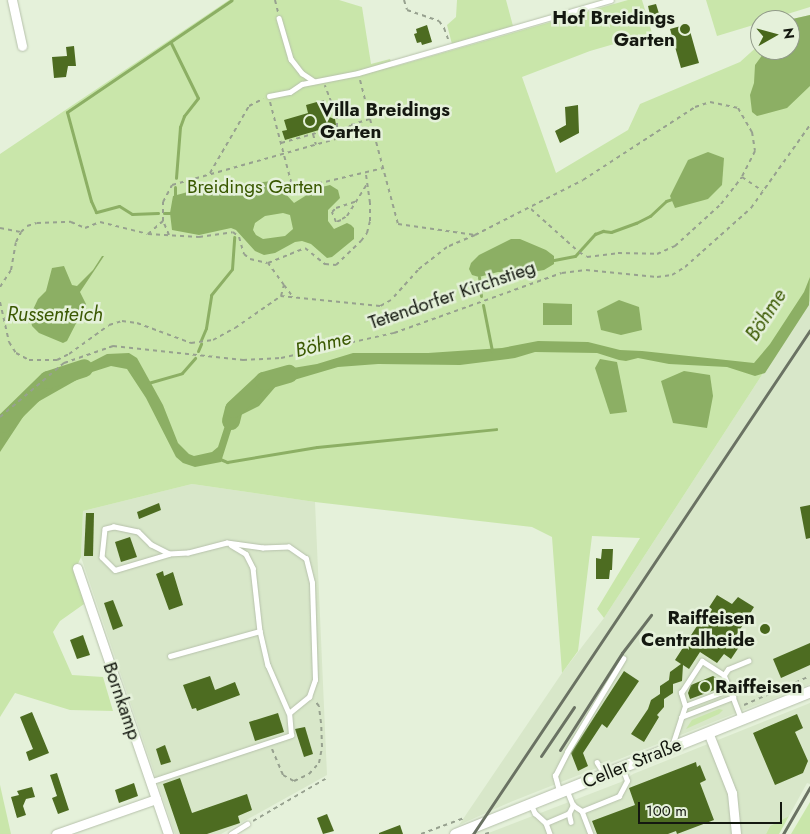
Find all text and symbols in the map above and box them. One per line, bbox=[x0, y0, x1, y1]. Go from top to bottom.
place label: Hof Breidings Garten bbox=[552, 7, 675, 51]
north arrow bbox=[750, 10, 800, 60]
marker: Hof Breidings Garten bbox=[679, 23, 691, 35]
text: N bbox=[778, 27, 799, 40]
place label: Villa Breidings Garten bbox=[320, 99, 450, 143]
marker: Villa Breidings Garten bbox=[304, 115, 316, 127]
park label: Breidings Garten bbox=[187, 176, 323, 198]
street label: Tetendorfer Kirchstieg bbox=[366, 256, 538, 334]
water label: Böhme bbox=[740, 285, 792, 345]
water label: Russenteich bbox=[7, 302, 103, 326]
water label: Böhme bbox=[293, 325, 353, 363]
place label: Raiffeisen Centralheide bbox=[641, 607, 755, 651]
marker: Raiffeisen Centralheide bbox=[759, 623, 771, 635]
street label: Bornkamp bbox=[98, 659, 146, 743]
place label: Raiffeisen bbox=[715, 676, 802, 698]
marker: Raiffeisen bbox=[699, 681, 711, 693]
street label: Celler Straße bbox=[579, 733, 685, 793]
scale bar bbox=[640, 792, 784, 824]
text: 100 m bbox=[646, 800, 687, 822]

